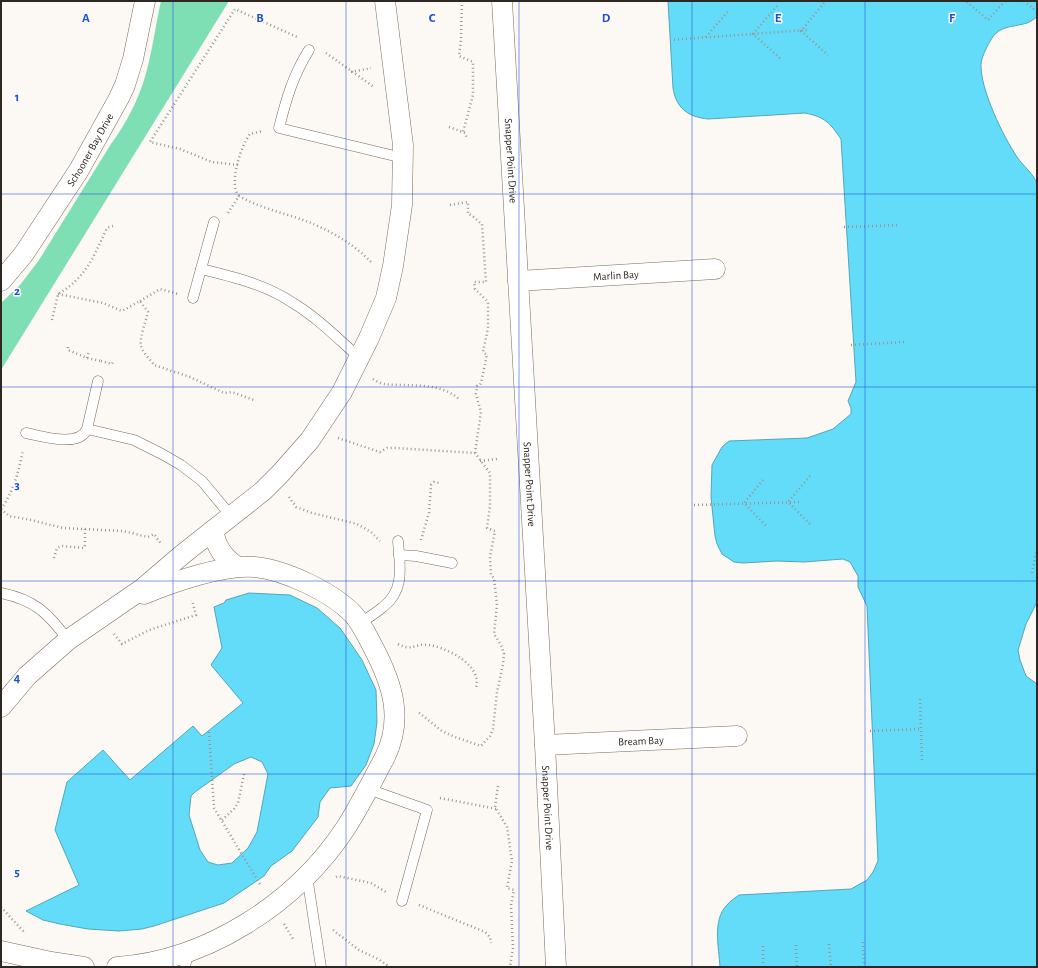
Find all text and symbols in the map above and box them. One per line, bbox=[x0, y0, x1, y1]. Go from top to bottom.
text: A bbox=[82, 12, 90, 25]
text: B bbox=[256, 12, 264, 25]
text: C bbox=[429, 12, 436, 25]
text: D bbox=[602, 12, 611, 25]
text: E bbox=[775, 12, 782, 25]
text: F bbox=[949, 12, 956, 25]
text: 1 bbox=[15, 91, 19, 104]
street label: Schooner Bay Drive bbox=[65, 111, 115, 188]
street label: Snapper Point Drive bbox=[503, 118, 519, 203]
street label: Marlin Bay bbox=[593, 269, 639, 282]
text: 2 bbox=[14, 285, 20, 298]
street label: Snapper Point Drive bbox=[521, 442, 537, 527]
text: 3 bbox=[14, 479, 20, 492]
text: 4 bbox=[14, 672, 21, 685]
street label: Bream Bay bbox=[618, 734, 664, 748]
street label: Snapper Point Drive bbox=[540, 765, 555, 850]
text: 5 bbox=[14, 866, 20, 879]

